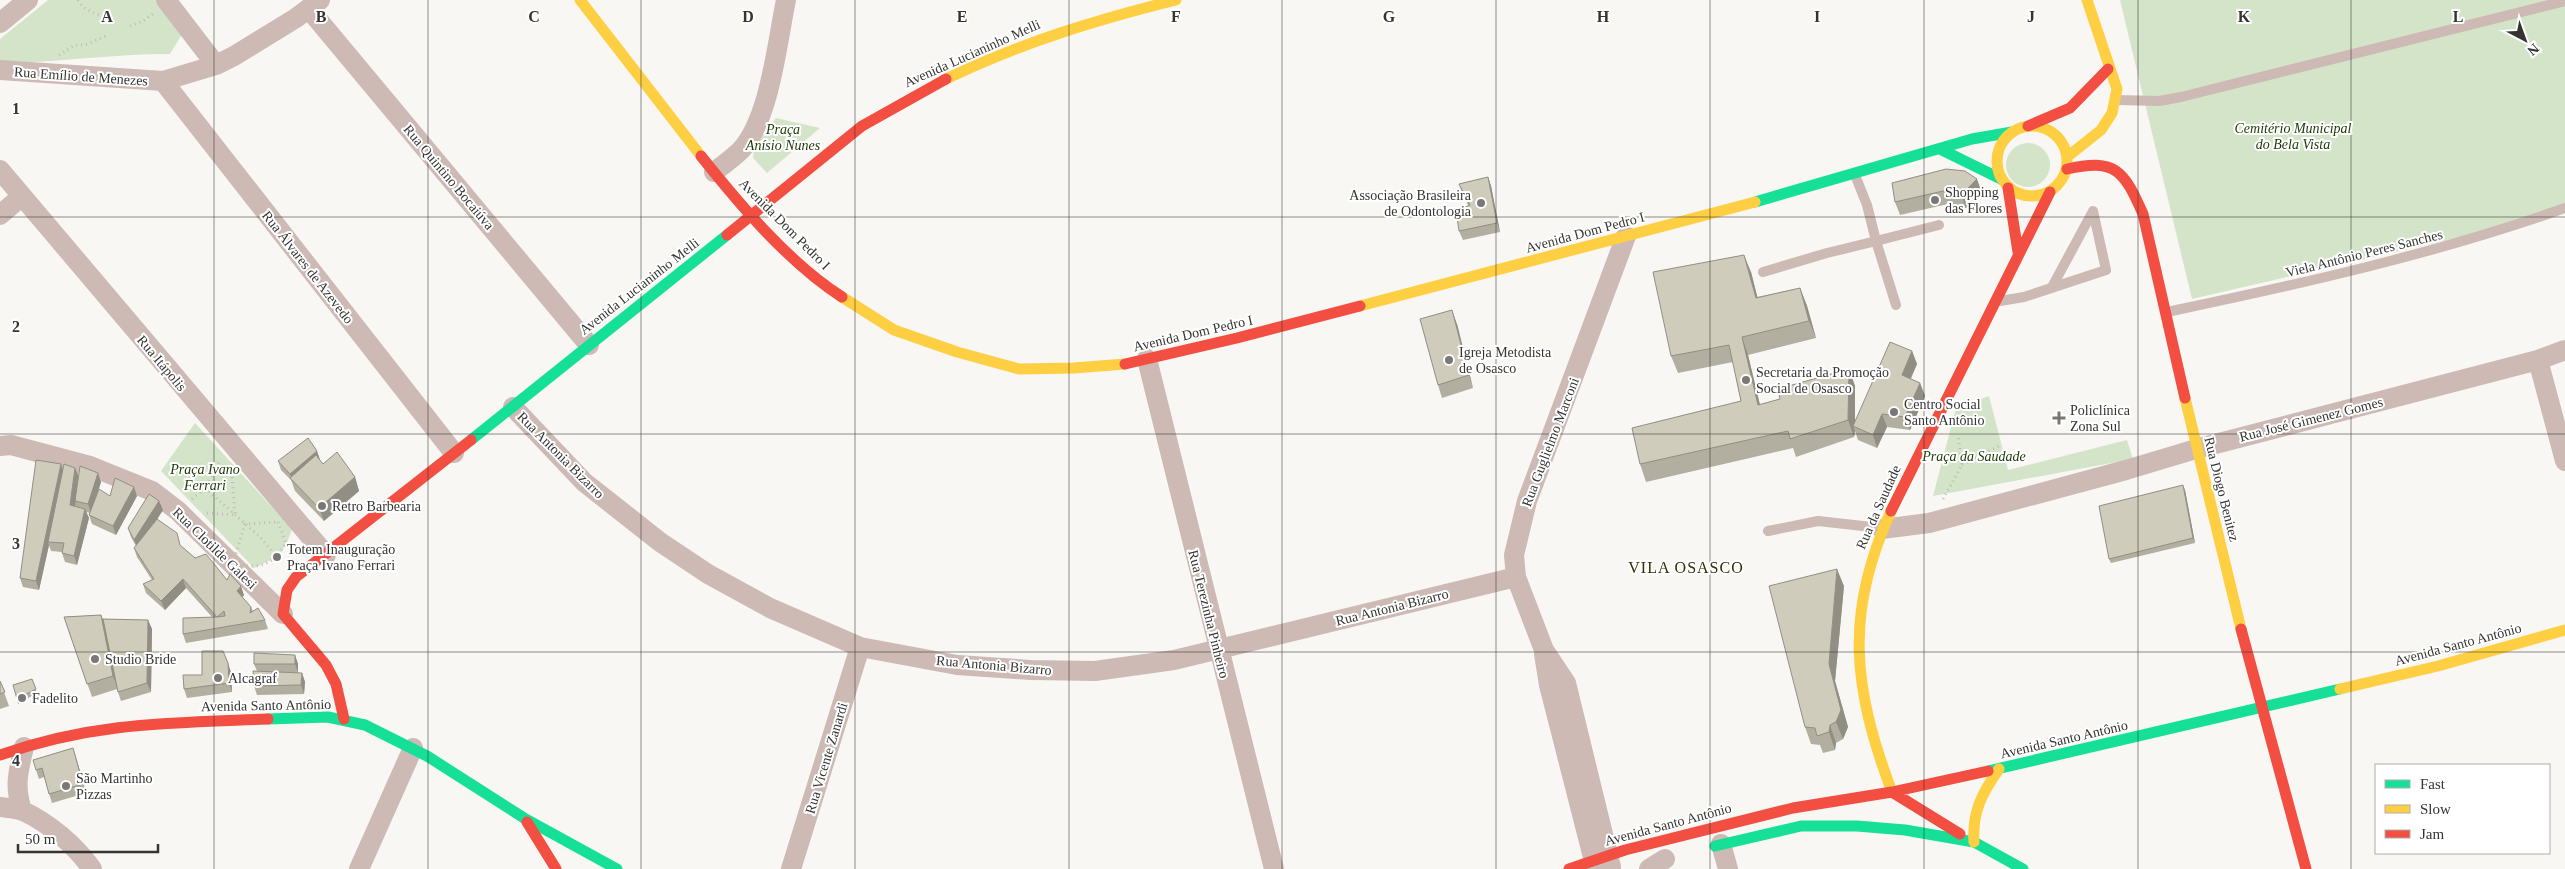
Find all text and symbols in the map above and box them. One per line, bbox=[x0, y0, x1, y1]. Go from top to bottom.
text: A bbox=[101, 8, 113, 25]
text: B bbox=[316, 8, 327, 25]
text: C bbox=[528, 8, 540, 25]
text: D bbox=[742, 8, 754, 25]
text: E bbox=[957, 8, 967, 25]
text: F bbox=[1171, 8, 1181, 25]
text: G bbox=[1383, 8, 1396, 25]
text: H bbox=[1597, 8, 1610, 25]
text: I bbox=[1814, 8, 1820, 25]
text: J bbox=[2027, 8, 2035, 25]
text: K bbox=[2238, 8, 2251, 25]
text: L bbox=[2453, 8, 2463, 25]
north arrow bbox=[2500, 15, 2550, 65]
street label: Avenida Lucianinho Melli bbox=[902, 17, 1043, 90]
text: N bbox=[2524, 40, 2542, 58]
street label: Rua Emílio de Menezes bbox=[14, 64, 148, 89]
text: 1 bbox=[12, 100, 20, 117]
park label: Cemitério Municipal do Bela Vista bbox=[2234, 121, 2352, 152]
street label: Rua Quintino Bocaiúva bbox=[400, 122, 497, 233]
park label: Praça Anísio Nunes bbox=[745, 122, 821, 153]
street label: Avenida Dom Pedro I bbox=[736, 176, 833, 273]
place label: Shopping das Flores bbox=[1945, 185, 2002, 216]
place label: Associação Brasileira de Odontologia bbox=[1349, 188, 1472, 219]
marker: Shopping das Flores bbox=[1929, 194, 1941, 206]
marker: Associação Brasileira de Odontologia bbox=[1475, 197, 1487, 209]
street label: Rua Álvares de Azevedo bbox=[259, 207, 357, 327]
street label: Avenida Dom Pedro I bbox=[1524, 209, 1646, 256]
street label: Viela Antônio Peres Sanches bbox=[2284, 227, 2444, 280]
street label: Avenida Lucianinho Melli bbox=[577, 235, 702, 338]
street label: Avenida Dom Pedro I bbox=[1132, 312, 1255, 355]
text: 2 bbox=[12, 318, 20, 335]
street label: Rua Itápolis bbox=[134, 332, 189, 394]
place label: Igreja Metodista de Osasco bbox=[1459, 345, 1552, 376]
marker: Igreja Metodista de Osasco bbox=[1443, 354, 1455, 366]
place label: Secretaria da Promoção Social de Osasco bbox=[1756, 365, 1889, 396]
marker: Secretaria da Promoção Social de Osasco bbox=[1740, 374, 1752, 386]
street label: Rua Guglielmo Marconi bbox=[1519, 376, 1582, 509]
street label: Rua José Gimenez Gomes bbox=[2238, 394, 2384, 445]
place label: Centro Social Santo Antônio bbox=[1904, 397, 1985, 428]
place label: Policlínica Zona Sul bbox=[2070, 403, 2131, 434]
marker: Centro Social Santo Antônio bbox=[1888, 406, 1900, 418]
street label: Rua Antonia Bizarro bbox=[514, 409, 607, 502]
marker: Policlínica Zona Sul bbox=[2052, 411, 2066, 425]
street label: Rua Diogo Benitez bbox=[2201, 435, 2242, 543]
park label: Praça da Saudade bbox=[1921, 449, 2026, 464]
park label: Praça Ivano Ferrari bbox=[169, 462, 240, 493]
street label: Rua da Saudade bbox=[1853, 463, 1904, 551]
place label: Retro Barbearia bbox=[332, 499, 422, 514]
marker: Retro Barbearia bbox=[316, 500, 328, 512]
street label: Rua Clotilde Galesi bbox=[170, 505, 260, 592]
text: 3 bbox=[12, 535, 20, 552]
place label: Totem Inauguração Praça Ivano Ferrari bbox=[287, 542, 395, 573]
street label: Rua Terezinha Pinheiro bbox=[1185, 548, 1232, 680]
marker: Totem Inauguração Praça Ivano Ferrari bbox=[271, 551, 283, 563]
district label: VILA OSASCO bbox=[1628, 559, 1744, 576]
street label: Rua Antonia Bizarro bbox=[1334, 586, 1450, 629]
street label: Avenida Santo Antônio bbox=[2393, 620, 2523, 669]
place label: Studio Bride bbox=[105, 652, 176, 667]
marker: Studio Bride bbox=[89, 653, 101, 665]
street label: Rua Antonia Bizarro bbox=[936, 653, 1052, 678]
place label: Alcagraf bbox=[228, 671, 277, 686]
marker: Alcagraf bbox=[212, 672, 224, 684]
place label: Fadelito bbox=[32, 691, 78, 706]
marker: Fadelito bbox=[16, 692, 28, 704]
street label: Avenida Santo Antônio bbox=[201, 697, 331, 714]
street label: Rua Vicente Zanardi bbox=[802, 701, 851, 816]
street label: Avenida Santo Antônio bbox=[1999, 718, 2129, 761]
text: 4 bbox=[12, 752, 20, 769]
legend bbox=[2375, 764, 2550, 854]
place label: São Martinho Pizzas bbox=[76, 771, 153, 802]
text: Fast bbox=[2420, 776, 2446, 792]
marker: São Martinho Pizzas bbox=[60, 780, 72, 792]
street label: Avenida Santo Antônio bbox=[1603, 800, 1733, 849]
text: Slow bbox=[2420, 801, 2451, 817]
scale bar bbox=[18, 822, 158, 854]
text: Jam bbox=[2420, 826, 2444, 842]
text: 50 m bbox=[25, 831, 56, 847]

